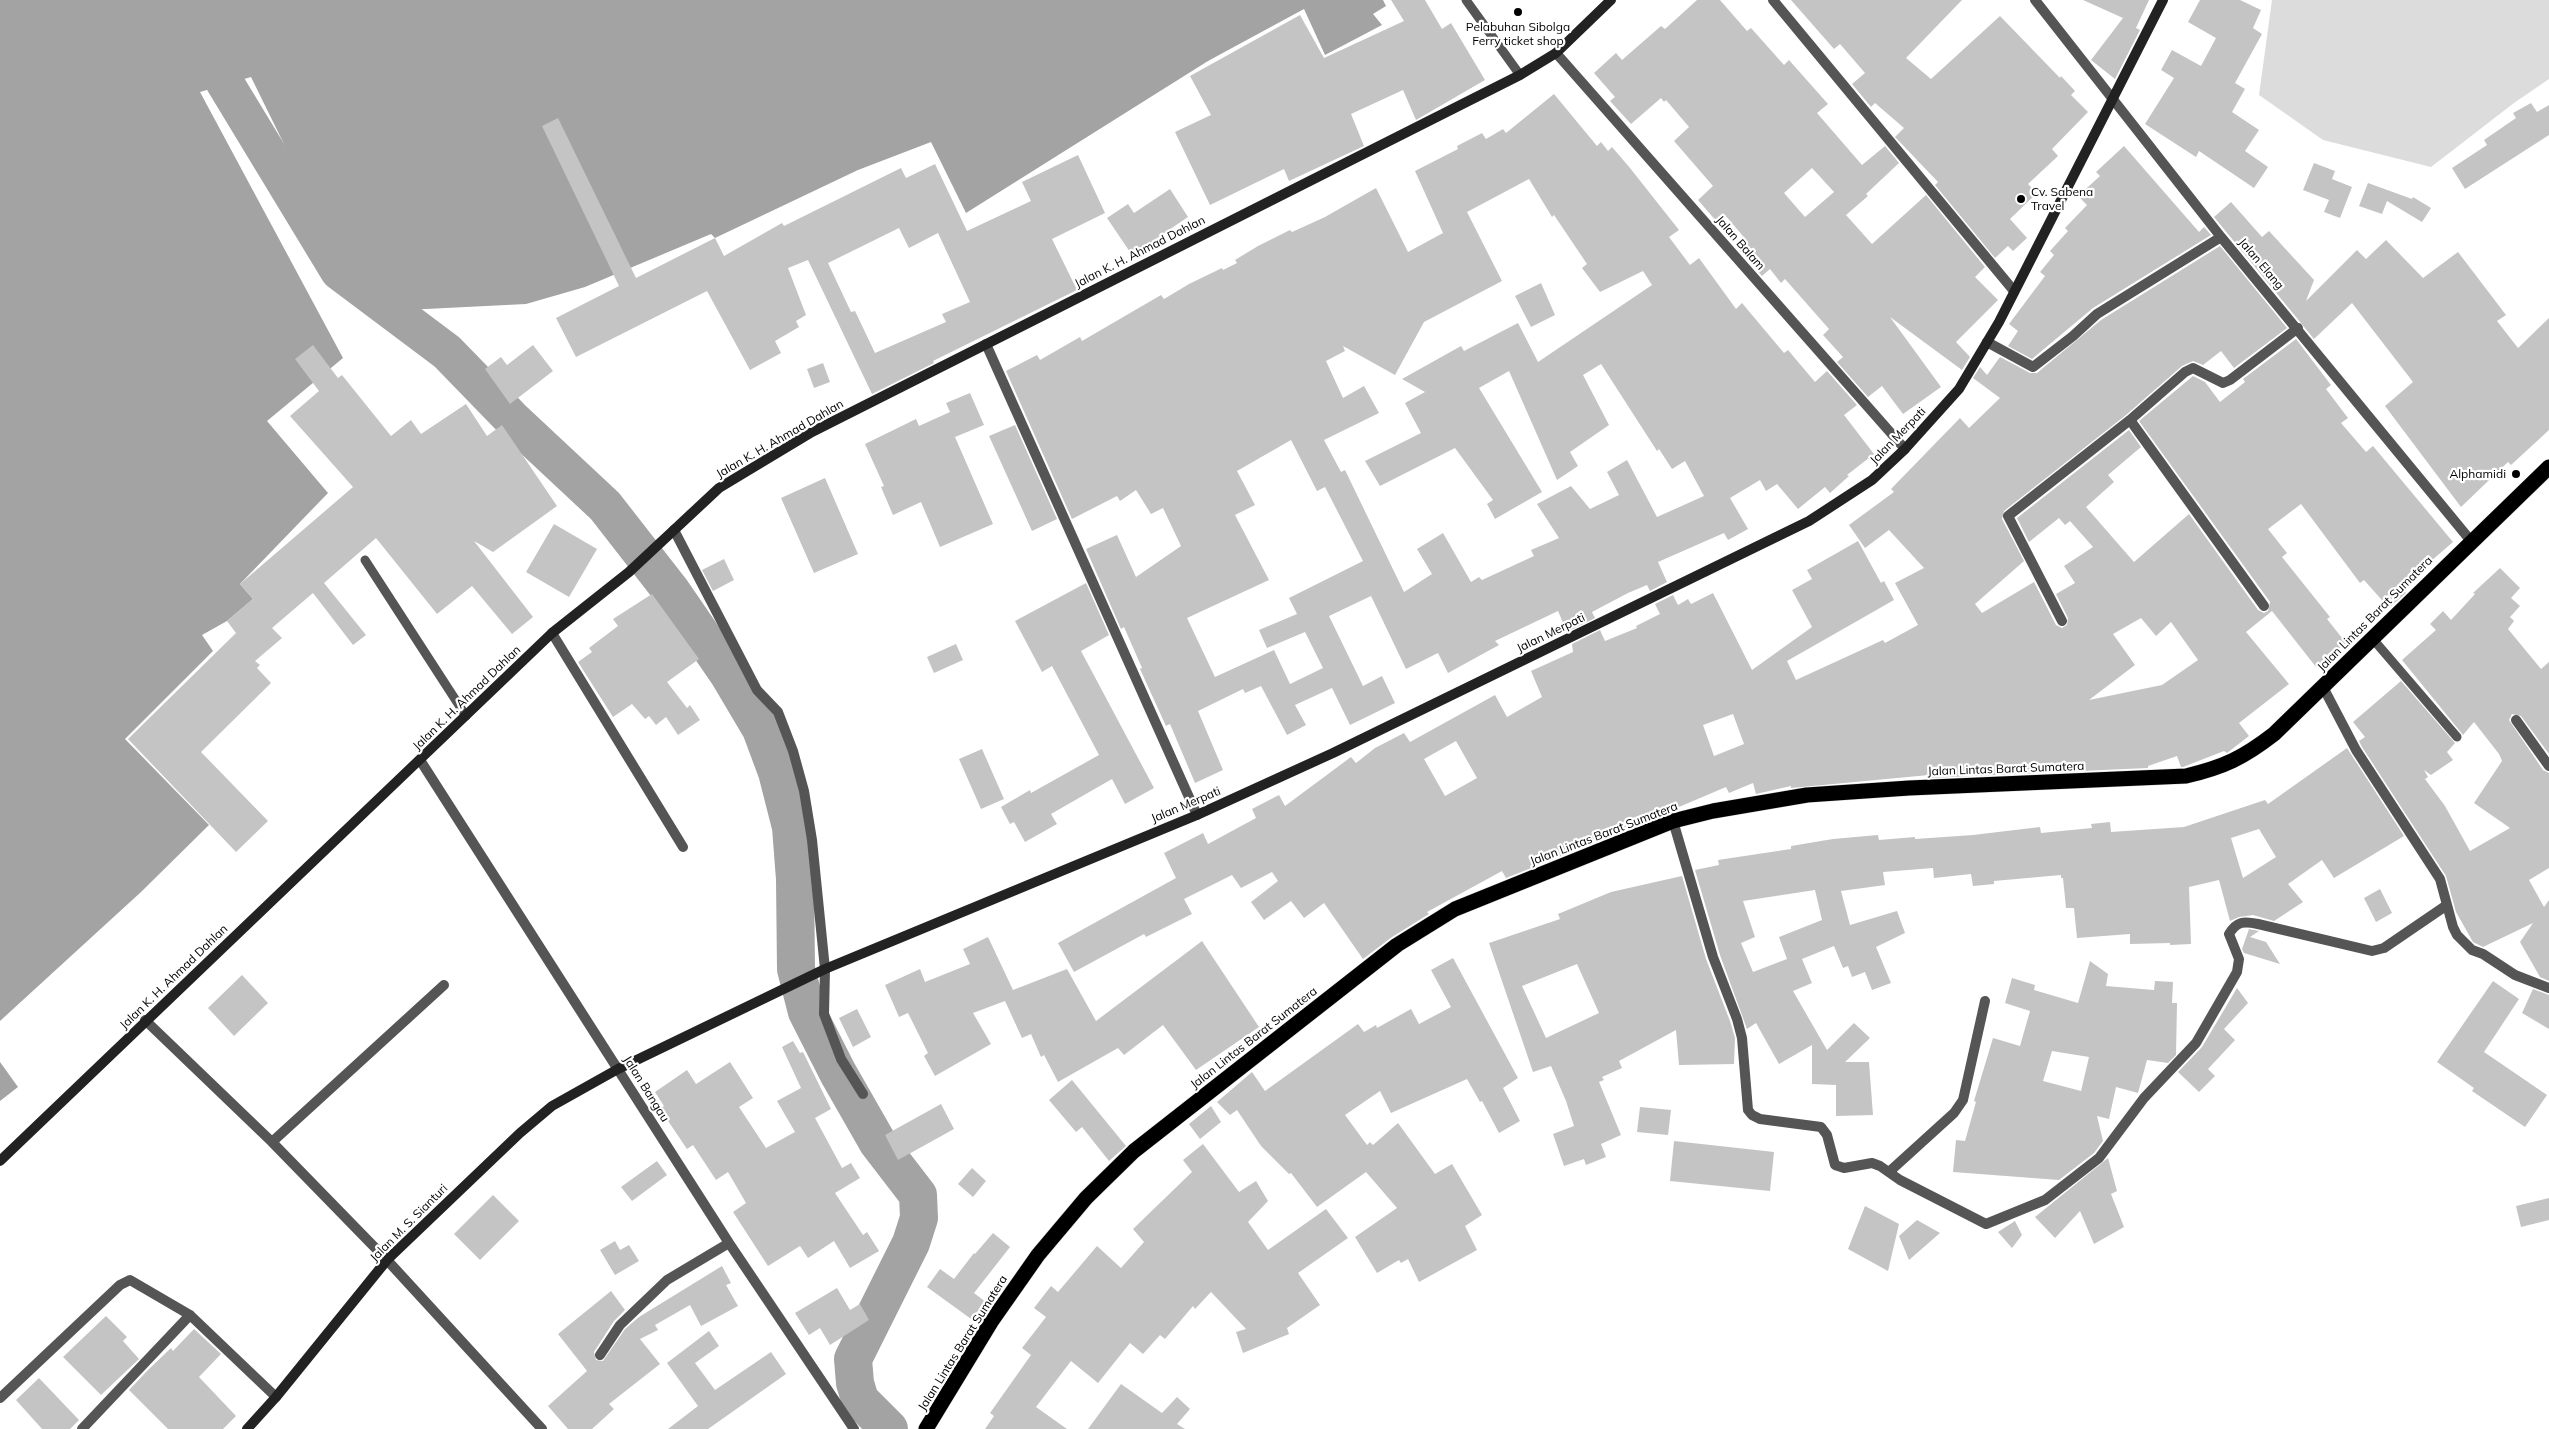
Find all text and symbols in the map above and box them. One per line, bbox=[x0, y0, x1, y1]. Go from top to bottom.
marker: Pelabuhan Sibolga Ferry ticket shop bbox=[1512, 6, 1524, 18]
place label: Pelabuhan Sibolga Ferry ticket shop bbox=[1466, 20, 1570, 48]
place label: Cv. Sabena Travel bbox=[2031, 185, 2093, 213]
marker: Cv. Sabena Travel bbox=[2015, 193, 2027, 205]
street label: Jalan K. H. Ahmad Dahlan bbox=[1072, 213, 1208, 291]
street label: Jalan Balam bbox=[1712, 213, 1768, 273]
street label: Jalan Elang bbox=[2235, 235, 2287, 293]
street label: Jalan K. H. Ahmad Dahlan bbox=[714, 397, 846, 481]
street label: Jalan Merpati bbox=[1867, 404, 1929, 468]
place label: Alphamidi bbox=[2449, 467, 2506, 481]
marker: Alphamidi bbox=[2510, 468, 2522, 480]
street label: Jalan Lintas Barat Sumatera bbox=[2314, 553, 2436, 675]
street label: Jalan Merpati bbox=[1515, 610, 1587, 656]
street label: Jalan K. H. Ahmad Dahlan bbox=[410, 643, 524, 753]
street label: Jalan Lintas Barat Sumatera bbox=[1927, 759, 2085, 779]
street label: Jalan Merpati bbox=[1149, 784, 1223, 826]
street label: Jalan Lintas Barat Sumatera bbox=[1528, 799, 1680, 869]
street label: Jalan K. H. Ahmad Dahlan bbox=[117, 922, 231, 1032]
street label: Jalan Lintas Barat Sumatera bbox=[1188, 984, 1320, 1092]
street label: Jalan Bangau bbox=[620, 1053, 672, 1125]
street label: Jalan M. S. Sianturi bbox=[367, 1181, 451, 1265]
street label: Jalan Lintas Barat Sumatera bbox=[915, 1273, 1011, 1413]

